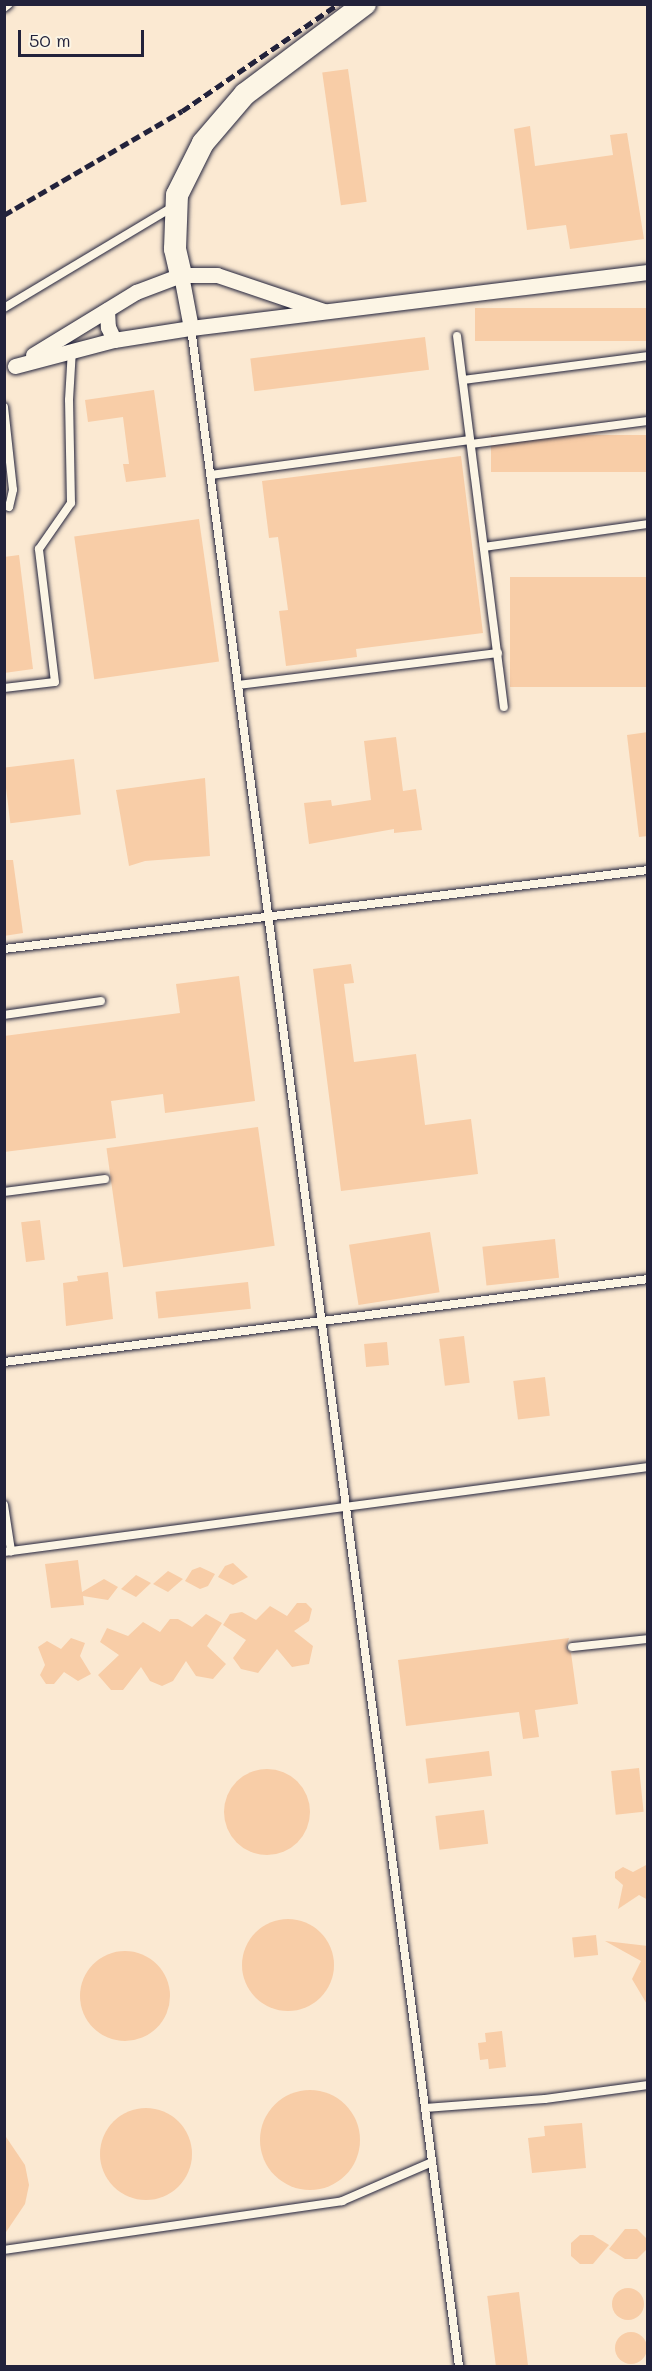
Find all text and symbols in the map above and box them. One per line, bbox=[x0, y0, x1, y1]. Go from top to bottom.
scale bar bbox=[21, 18, 147, 56]
text: 50 m bbox=[29, 28, 71, 52]

